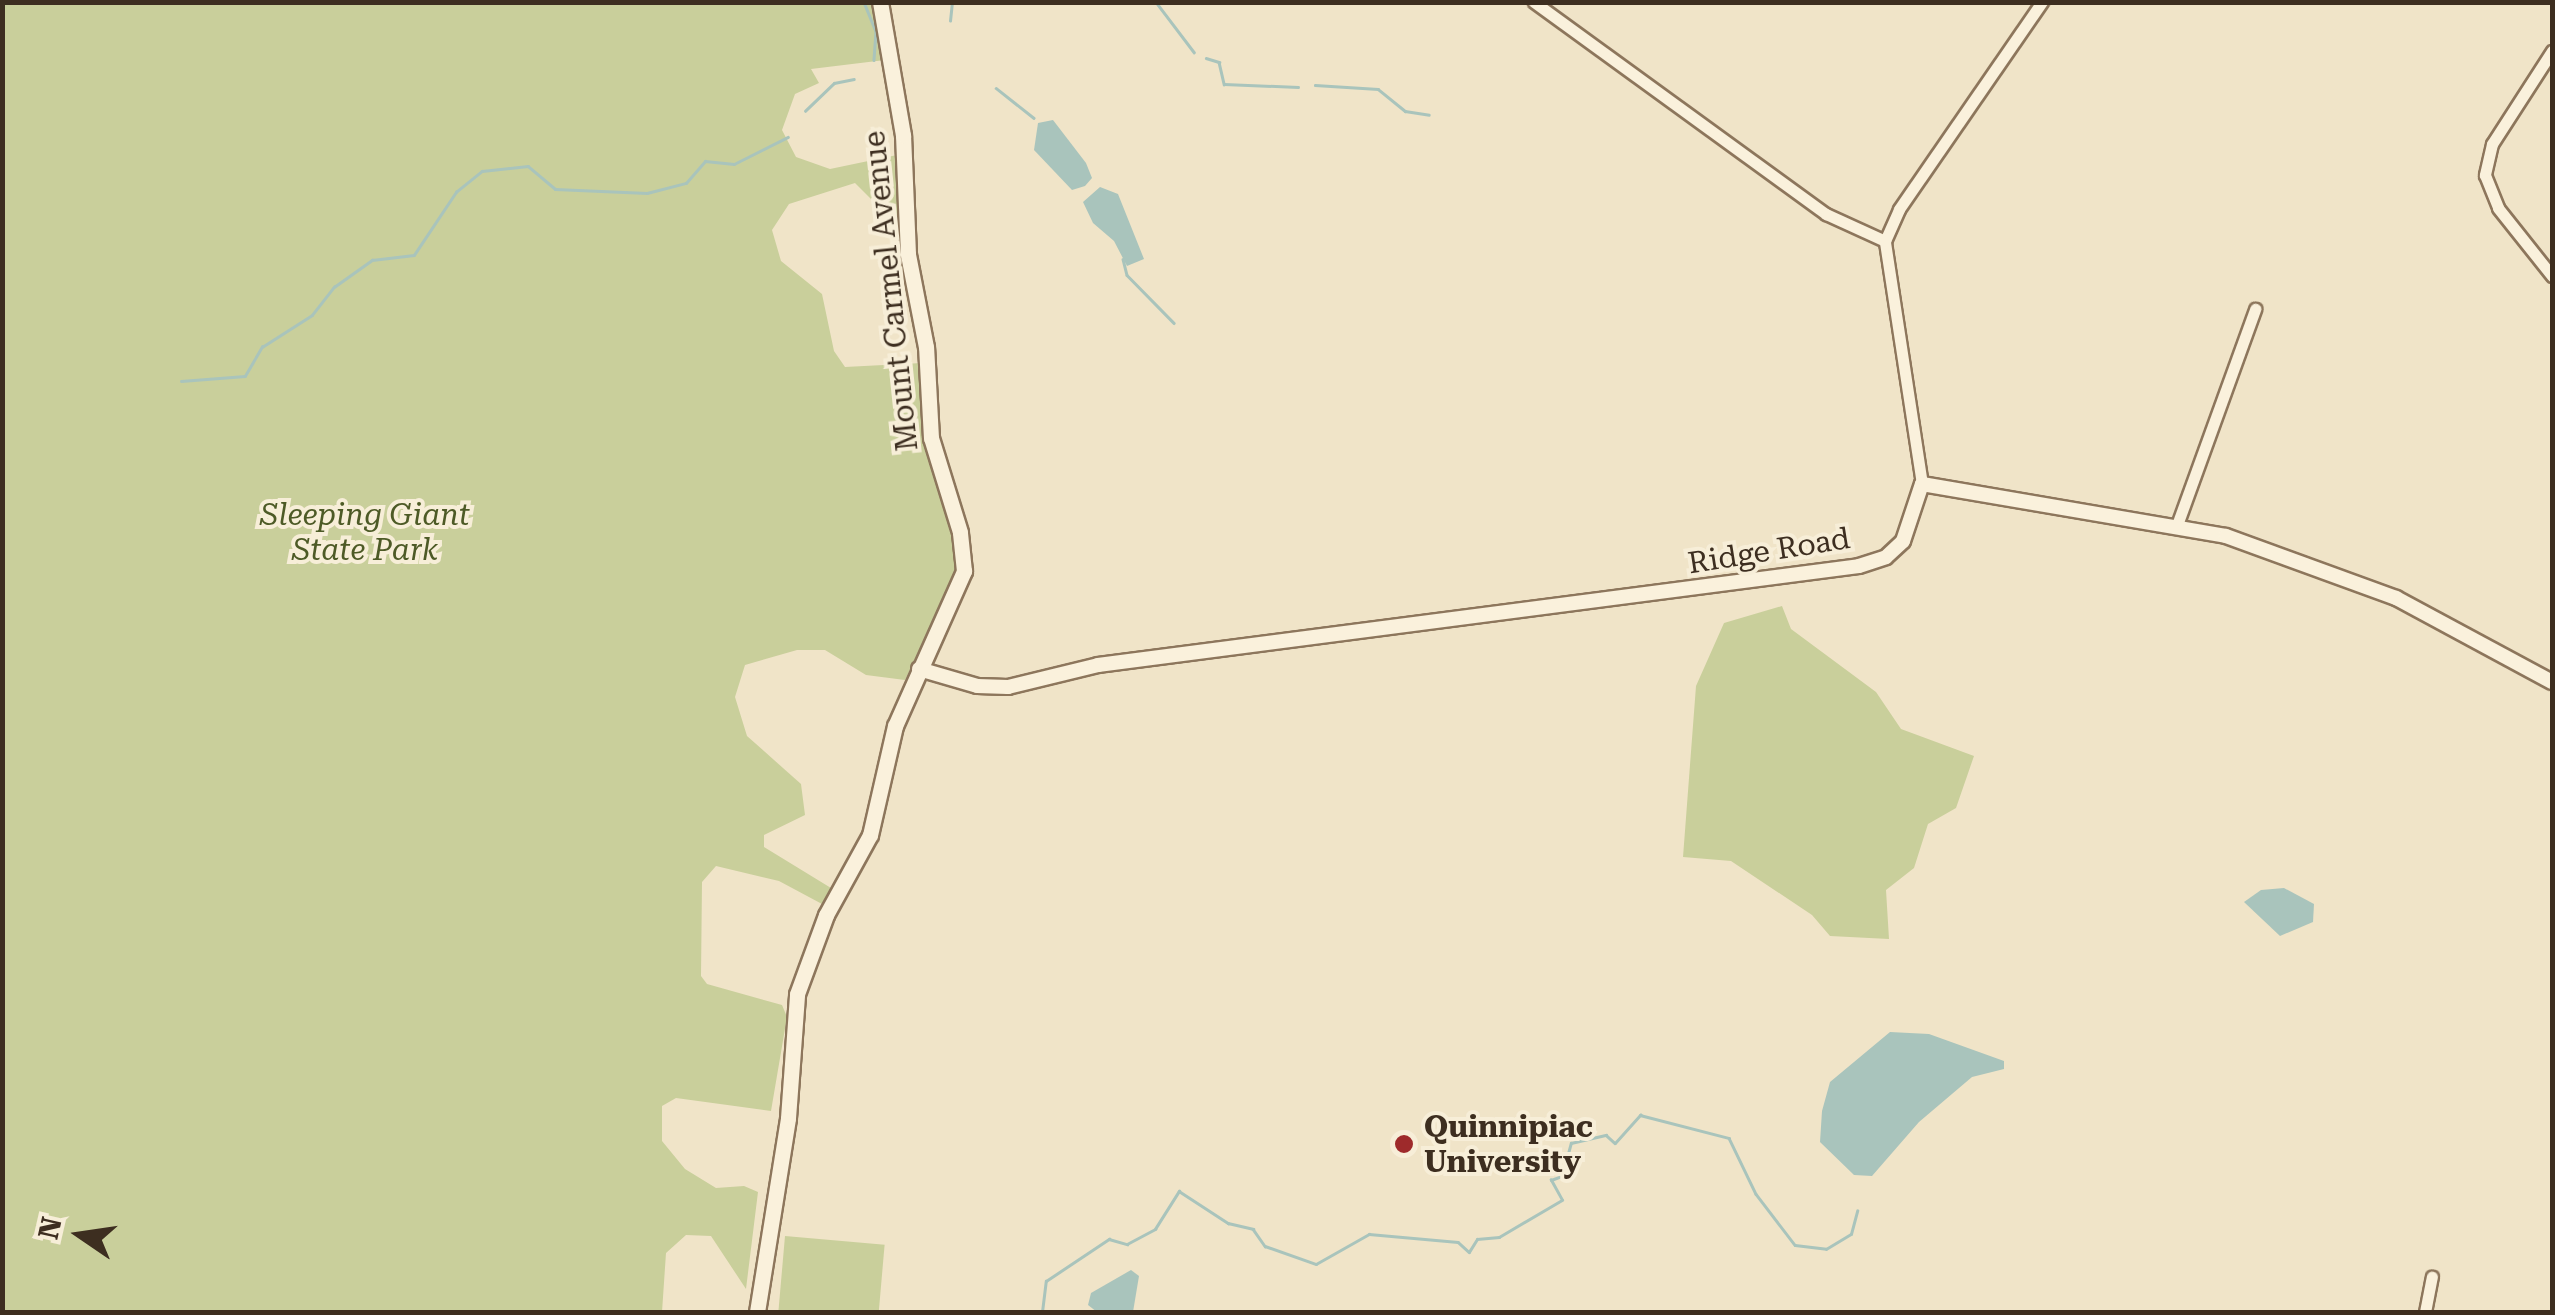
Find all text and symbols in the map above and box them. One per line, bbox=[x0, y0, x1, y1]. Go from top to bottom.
street label: Mount Carmel Avenue bbox=[856, 129, 926, 453]
park label: Sleeping Giant State Park bbox=[260, 497, 470, 568]
street label: Ridge Road bbox=[1685, 520, 1853, 582]
place label: Quinnipiac University bbox=[1424, 1109, 1593, 1180]
marker: Quinnipiac University bbox=[1393, 1133, 1415, 1155]
north arrow bbox=[30, 1185, 130, 1285]
text: N bbox=[32, 1214, 69, 1242]

